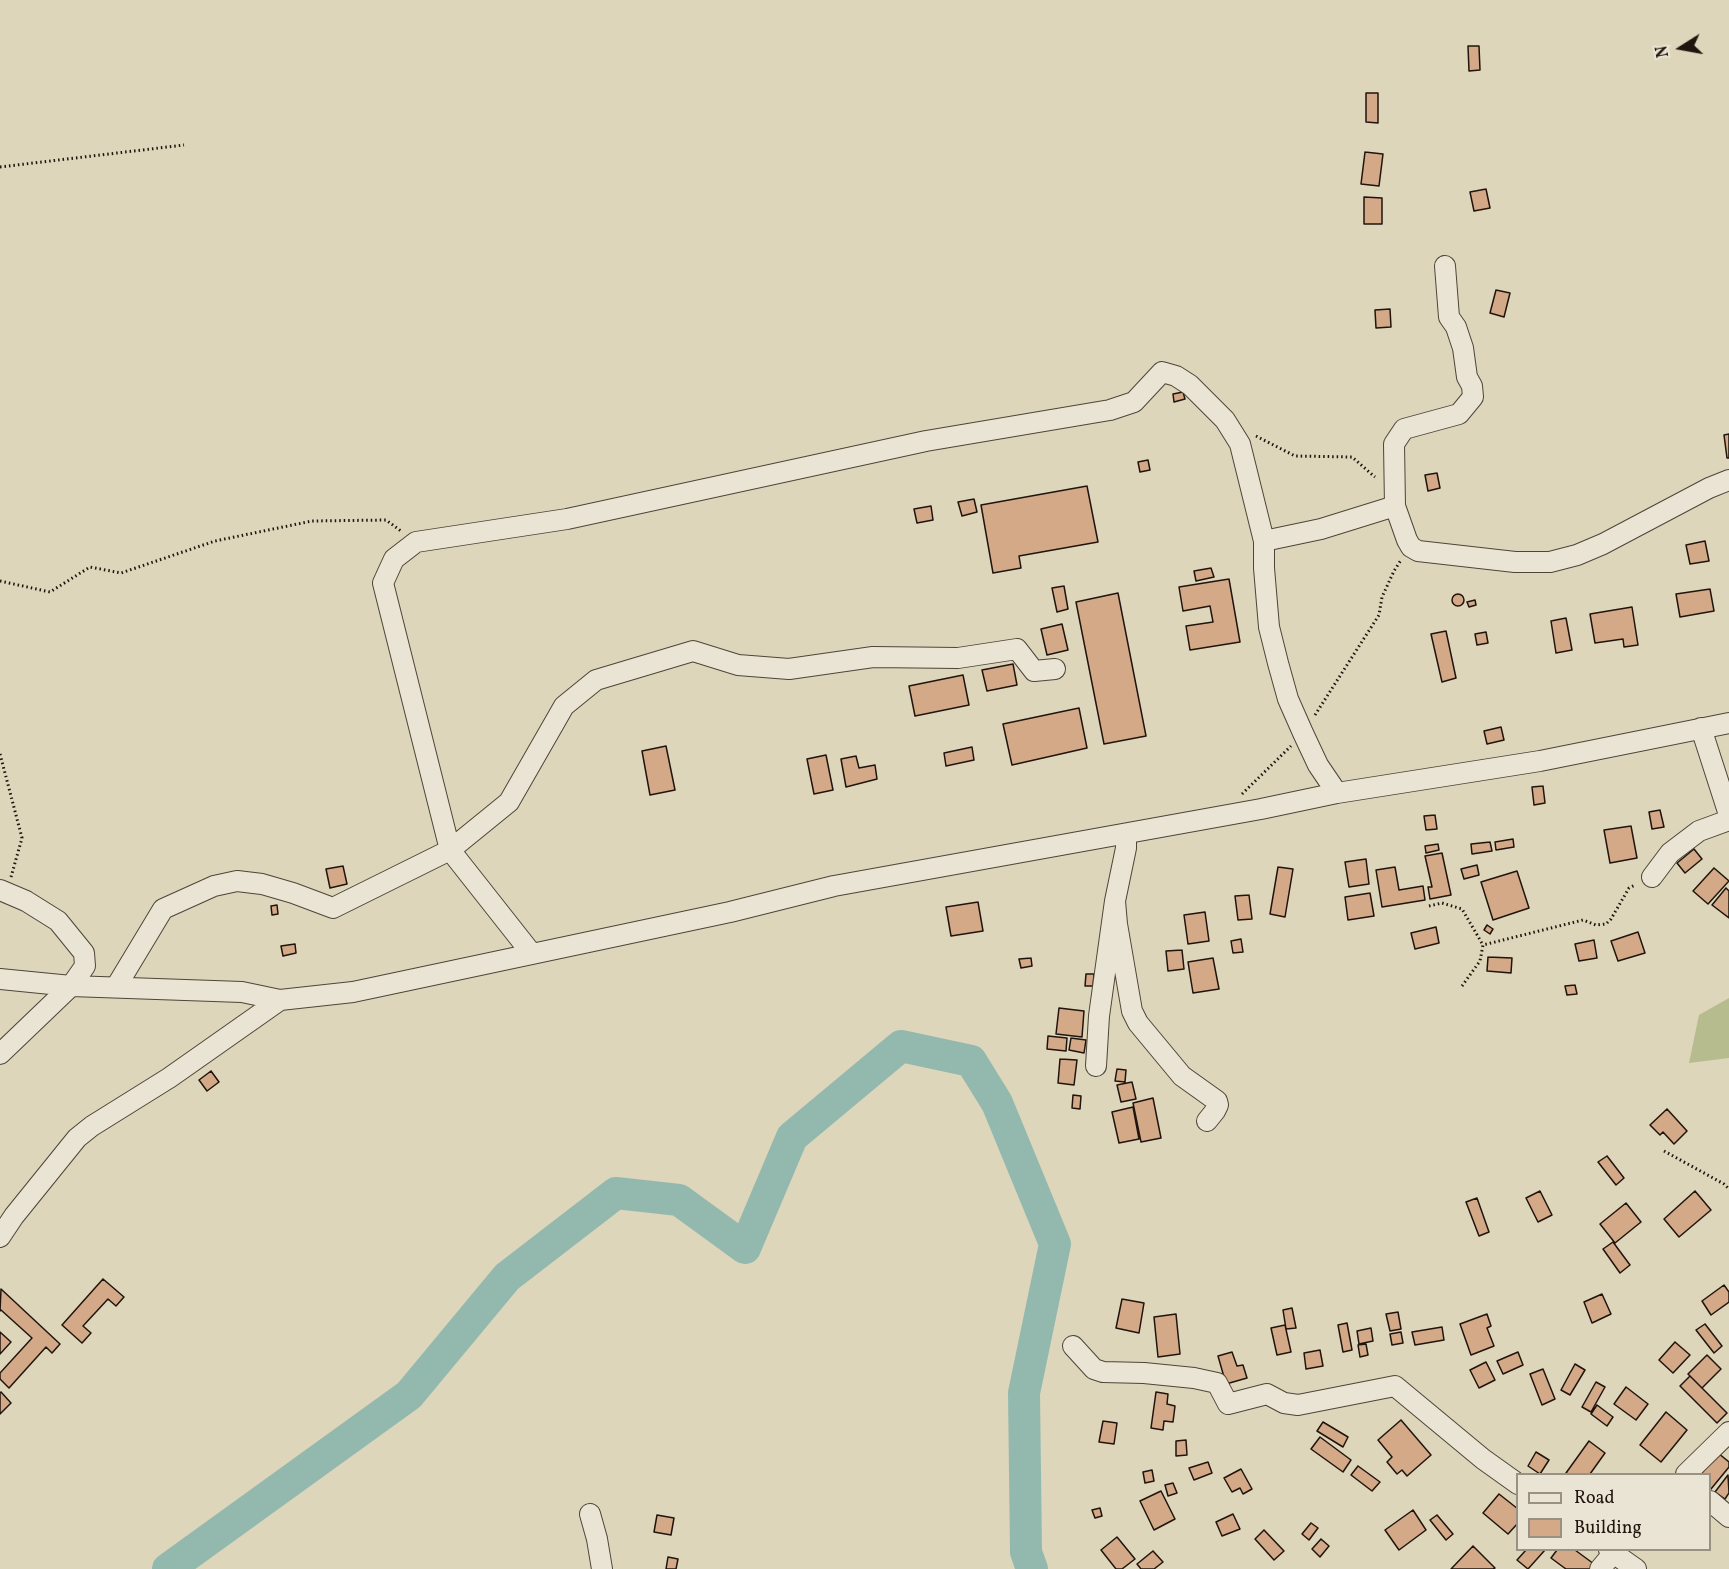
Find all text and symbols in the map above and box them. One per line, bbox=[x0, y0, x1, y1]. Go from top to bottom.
north arrow bbox=[1651, 18, 1711, 78]
text: N bbox=[1651, 44, 1675, 59]
legend bbox=[1516, 1473, 1711, 1551]
text: Road bbox=[1574, 1486, 1615, 1511]
text: Building bbox=[1574, 1516, 1642, 1541]

